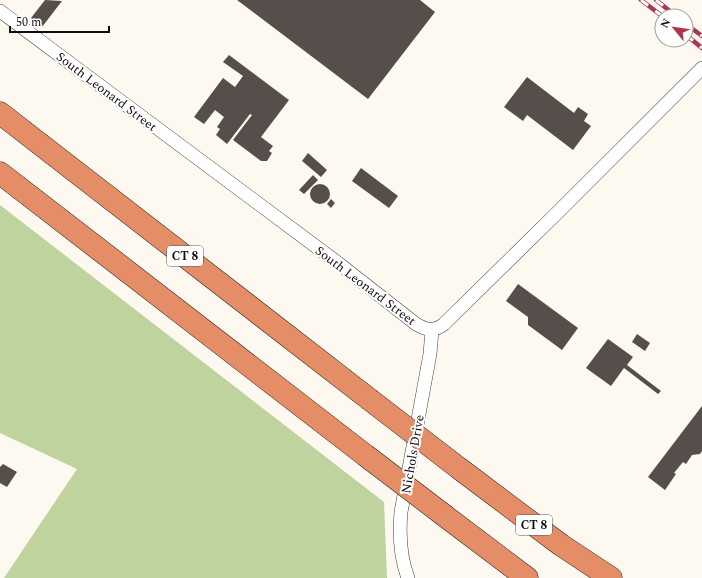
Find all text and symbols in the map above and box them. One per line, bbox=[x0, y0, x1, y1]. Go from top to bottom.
scale bar bbox=[10, 8, 109, 34]
north arrow bbox=[654, 8, 694, 48]
text: 50 m bbox=[16, 13, 41, 32]
text: N bbox=[656, 15, 675, 31]
street label: South Leonard Street bbox=[52, 47, 161, 137]
street label: South Leonard Street bbox=[311, 241, 420, 331]
road number: CT 8 bbox=[167, 246, 203, 266]
street label: Nichols Drive bbox=[396, 413, 430, 495]
road number: CT 8 bbox=[516, 515, 552, 535]

